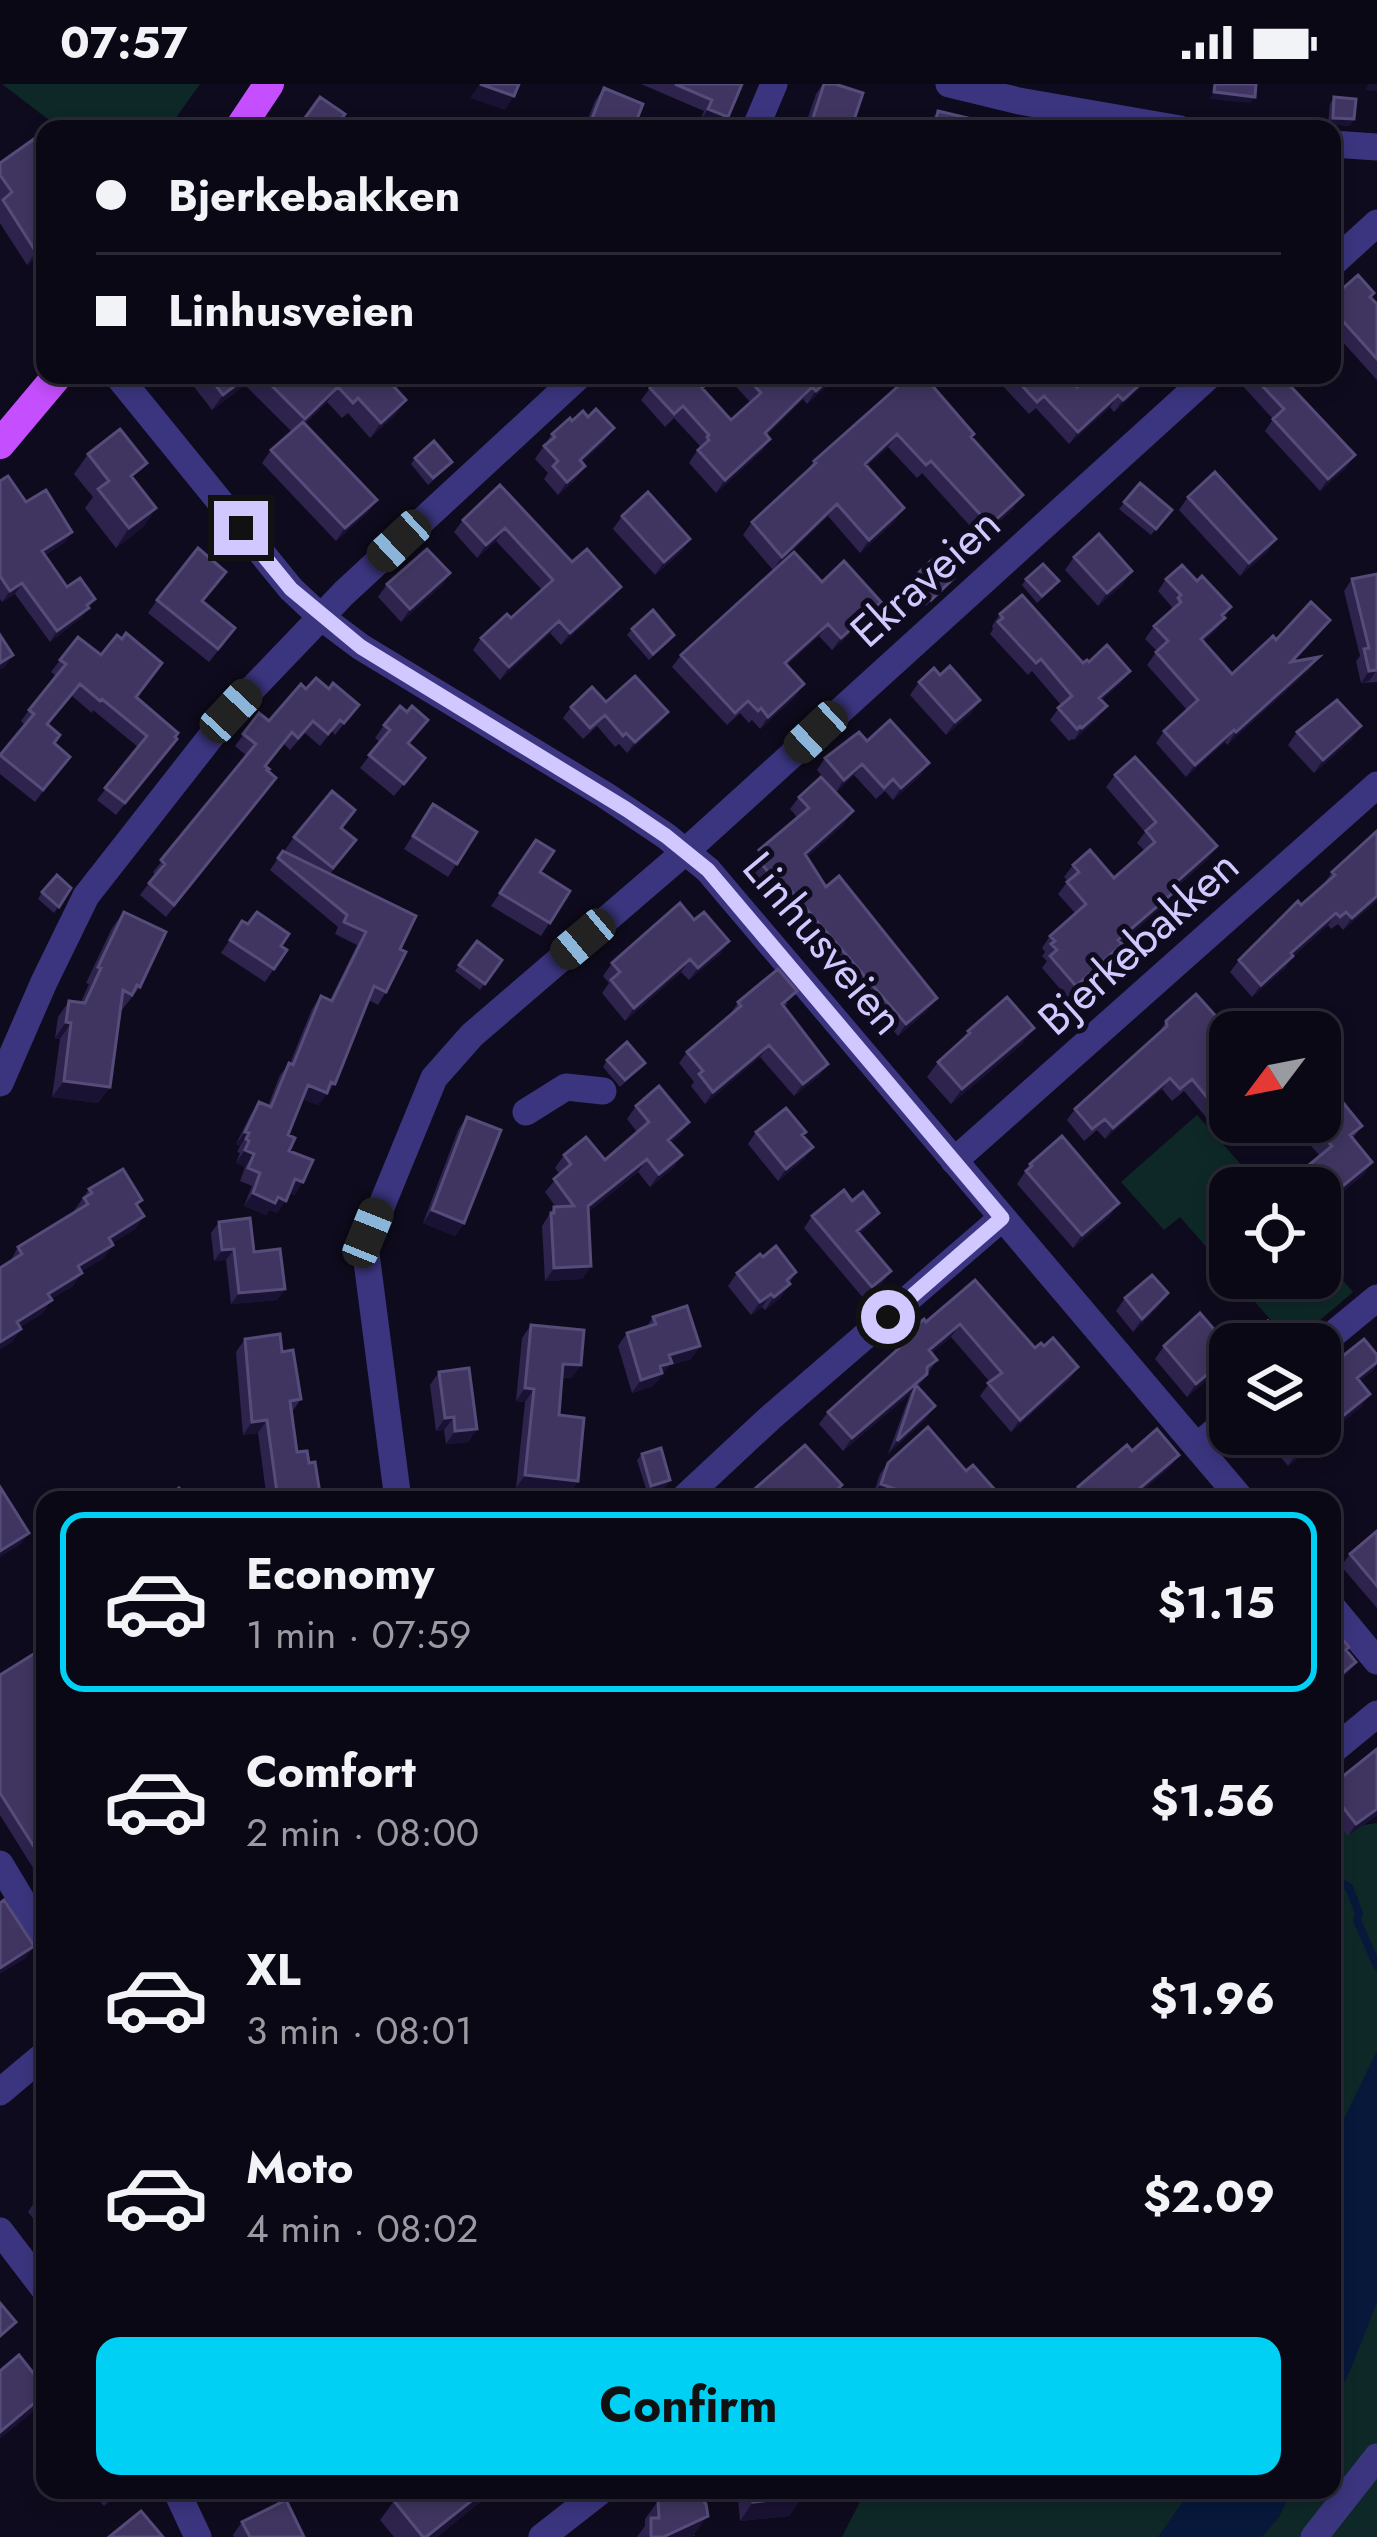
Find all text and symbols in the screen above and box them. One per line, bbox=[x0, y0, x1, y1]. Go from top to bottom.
text: 07:57 bbox=[60, 10, 188, 75]
text: Bjerkebakken bbox=[168, 163, 460, 228]
text: Linhusveien bbox=[168, 278, 415, 343]
street label: Ekraveien bbox=[836, 492, 1015, 662]
route end bbox=[214, 501, 268, 555]
car bbox=[360, 503, 438, 579]
car bbox=[193, 672, 269, 750]
car bbox=[777, 694, 855, 770]
street label: Bjerkebakken bbox=[1024, 834, 1253, 1050]
street label: Linhusveien bbox=[728, 838, 920, 1049]
car bbox=[544, 902, 622, 976]
north arrow bbox=[1209, 1011, 1341, 1143]
map controls bbox=[1209, 1011, 1341, 1455]
button: locate bbox=[1209, 1167, 1341, 1299]
car bbox=[338, 1193, 398, 1273]
route start bbox=[861, 1290, 915, 1344]
button: layers bbox=[1209, 1323, 1341, 1455]
text: Economy bbox=[246, 1541, 434, 1606]
icon: car bbox=[102, 1548, 210, 1656]
text: $1.15 bbox=[1158, 1570, 1275, 1635]
text: 1 min · 07:59 bbox=[246, 1606, 471, 1663]
text: Comfort bbox=[246, 1739, 416, 1804]
icon: car bbox=[102, 1746, 210, 1854]
text: $1.56 bbox=[1150, 1768, 1275, 1833]
text: 2 min · 08:00 bbox=[246, 1804, 479, 1861]
text: XL bbox=[246, 1937, 301, 2002]
icon: car bbox=[102, 1944, 210, 2052]
text: $1.96 bbox=[1149, 1966, 1275, 2031]
text: 3 min · 08:01 bbox=[246, 2002, 472, 2059]
text: Moto bbox=[246, 2135, 354, 2200]
icon: car bbox=[102, 2142, 210, 2250]
text: $2.09 bbox=[1143, 2164, 1275, 2229]
text: 4 min · 08:02 bbox=[246, 2200, 479, 2257]
button: Confirm bbox=[96, 2337, 1281, 2475]

